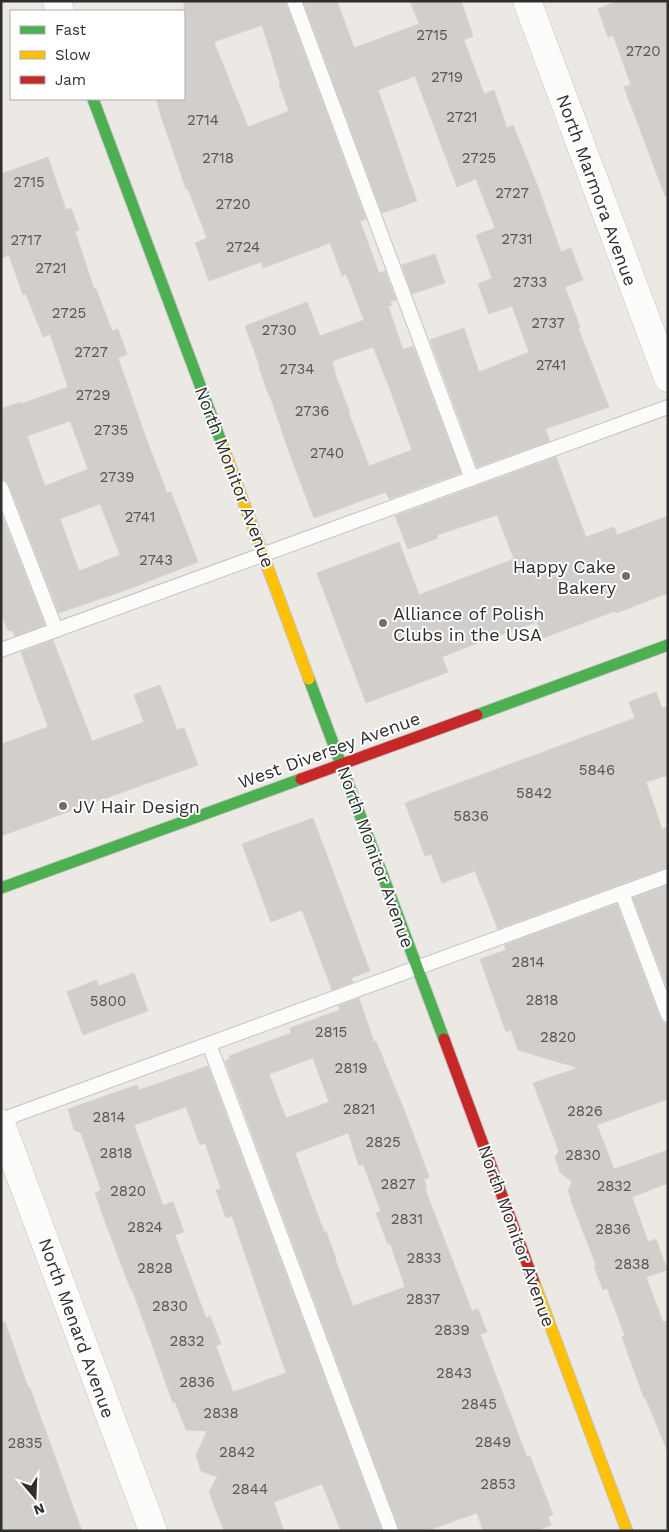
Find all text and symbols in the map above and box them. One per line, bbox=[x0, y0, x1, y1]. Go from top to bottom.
legend bbox=[10, 10, 185, 100]
text: Fast bbox=[55, 21, 87, 39]
house number: 2715 bbox=[416, 26, 448, 44]
house number: 2720 bbox=[626, 42, 660, 60]
text: Slow bbox=[55, 46, 91, 64]
house number: 2719 bbox=[431, 68, 463, 86]
text: Jam bbox=[55, 71, 86, 89]
street label: North Marmora Avenue bbox=[553, 91, 641, 289]
house number: 2721 bbox=[446, 108, 478, 126]
house number: 2714 bbox=[187, 111, 219, 129]
house number: 2718 bbox=[202, 149, 234, 167]
house number: 2725 bbox=[462, 149, 496, 167]
house number: 2715 bbox=[13, 173, 45, 191]
house number: 2727 bbox=[495, 184, 529, 202]
house number: 2720 bbox=[216, 195, 250, 213]
house number: 2731 bbox=[501, 230, 533, 248]
house number: 2717 bbox=[10, 231, 42, 249]
house number: 2724 bbox=[226, 238, 260, 256]
house number: 2721 bbox=[35, 259, 67, 277]
house number: 2733 bbox=[513, 273, 547, 291]
house number: 2725 bbox=[52, 304, 86, 322]
house number: 2737 bbox=[531, 314, 565, 332]
house number: 2730 bbox=[262, 321, 296, 339]
house number: 2727 bbox=[74, 343, 108, 361]
house number: 2741 bbox=[536, 356, 566, 374]
house number: 2734 bbox=[280, 360, 314, 378]
street label: North Monitor Avenue bbox=[191, 384, 279, 570]
house number: 2729 bbox=[76, 386, 110, 404]
house number: 2736 bbox=[295, 402, 329, 420]
house number: 2735 bbox=[94, 421, 128, 439]
house number: 2740 bbox=[310, 444, 344, 462]
house number: 2739 bbox=[100, 468, 134, 486]
house number: 2741 bbox=[125, 508, 155, 526]
house number: 2743 bbox=[139, 551, 173, 569]
place label: Happy Cake Bakery bbox=[513, 556, 617, 598]
marker: Happy Cake Bakery bbox=[620, 570, 632, 582]
place label: Alliance of Polish Clubs in the USA bbox=[393, 603, 544, 645]
marker: Alliance of Polish Clubs in the USA bbox=[377, 617, 389, 629]
street label: West Diversey Avenue bbox=[235, 707, 423, 793]
house number: 5846 bbox=[579, 761, 615, 779]
street label: North Monitor Avenue bbox=[333, 763, 419, 951]
house number: 5842 bbox=[516, 784, 552, 802]
place label: JV Hair Design bbox=[73, 796, 200, 817]
marker: JV Hair Design bbox=[57, 800, 69, 812]
house number: 5836 bbox=[453, 807, 489, 825]
house number: 2814 bbox=[511, 953, 545, 971]
house number: 2818 bbox=[525, 991, 559, 1009]
house number: 5800 bbox=[90, 992, 126, 1010]
house number: 2815 bbox=[315, 1023, 347, 1041]
house number: 2820 bbox=[540, 1028, 576, 1046]
house number: 2819 bbox=[334, 1059, 368, 1077]
house number: 2821 bbox=[343, 1100, 375, 1118]
house number: 2826 bbox=[567, 1102, 603, 1120]
house number: 2814 bbox=[92, 1108, 126, 1126]
house number: 2825 bbox=[365, 1133, 401, 1151]
street label: North Monitor Avenue bbox=[474, 1142, 560, 1330]
house number: 2818 bbox=[99, 1144, 133, 1162]
house number: 2830 bbox=[565, 1146, 601, 1164]
house number: 2827 bbox=[381, 1175, 415, 1193]
house number: 2832 bbox=[596, 1177, 632, 1195]
house number: 2820 bbox=[110, 1182, 146, 1200]
house number: 2831 bbox=[391, 1210, 423, 1228]
house number: 2824 bbox=[127, 1218, 163, 1236]
house number: 2836 bbox=[595, 1220, 631, 1238]
street label: North Menard Avenue bbox=[35, 1235, 119, 1421]
house number: 2833 bbox=[406, 1249, 442, 1267]
house number: 2838 bbox=[614, 1255, 650, 1273]
house number: 2828 bbox=[137, 1259, 173, 1277]
house number: 2837 bbox=[406, 1290, 440, 1308]
house number: 2830 bbox=[152, 1297, 188, 1315]
house number: 2839 bbox=[434, 1321, 470, 1339]
house number: 2832 bbox=[169, 1332, 205, 1350]
house number: 2843 bbox=[436, 1364, 472, 1382]
house number: 2836 bbox=[179, 1373, 215, 1391]
house number: 2845 bbox=[461, 1395, 497, 1413]
house number: 2838 bbox=[203, 1404, 239, 1422]
house number: 2849 bbox=[475, 1433, 511, 1451]
house number: 2835 bbox=[7, 1434, 43, 1452]
house number: 2842 bbox=[219, 1443, 255, 1461]
north arrow bbox=[10, 1472, 60, 1522]
house number: 2853 bbox=[480, 1475, 516, 1493]
house number: 2844 bbox=[232, 1480, 268, 1498]
text: N bbox=[32, 1500, 47, 1519]

